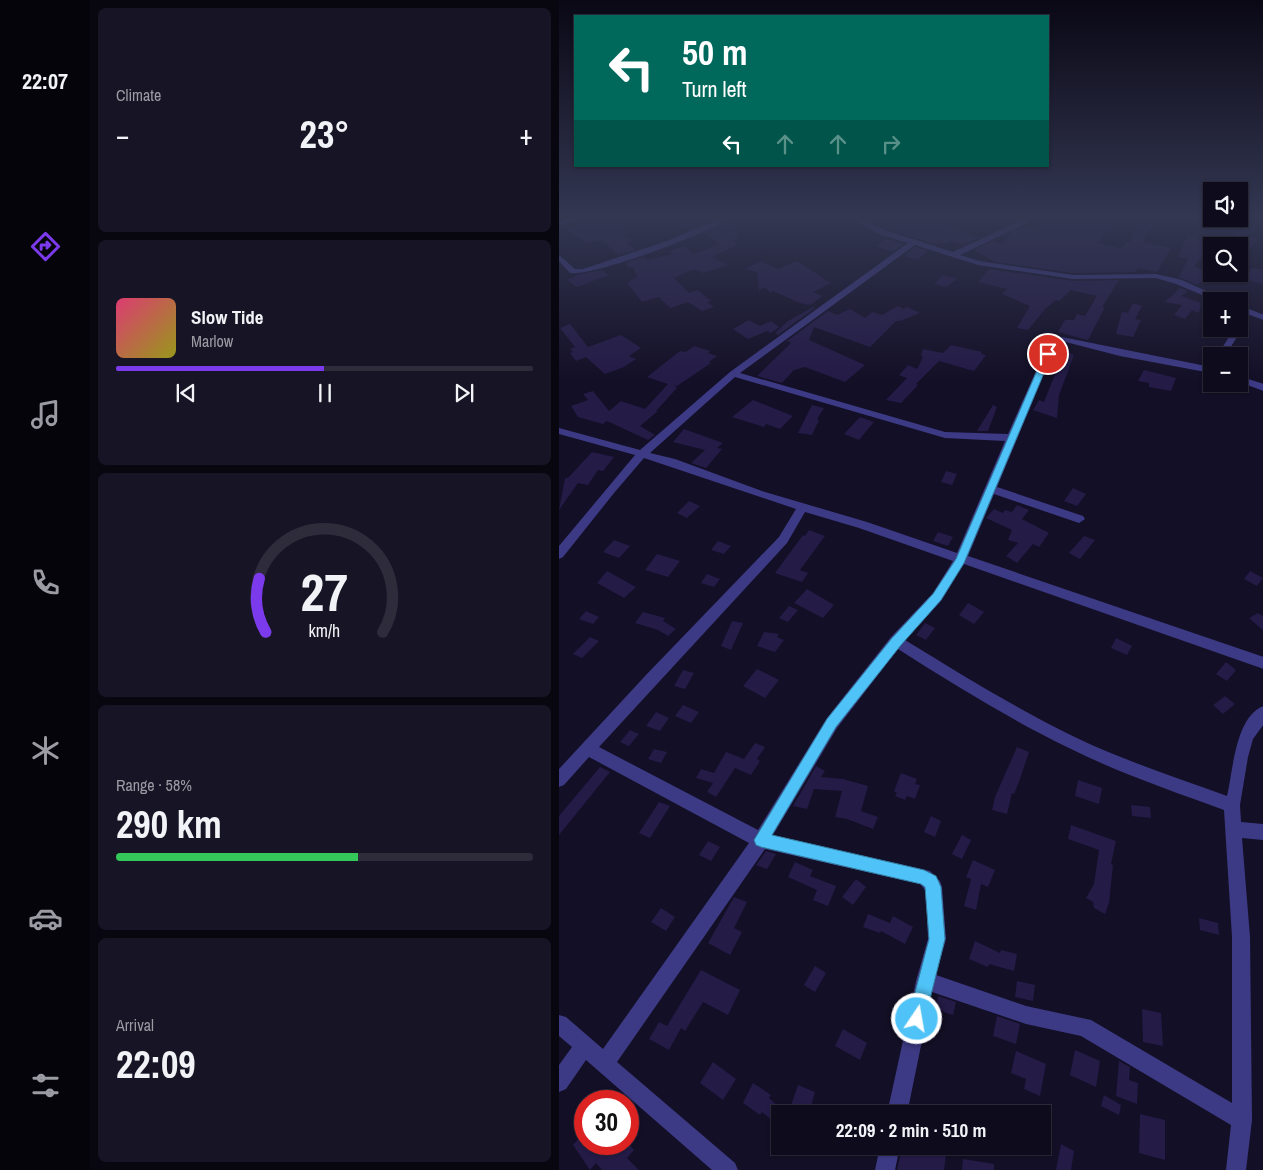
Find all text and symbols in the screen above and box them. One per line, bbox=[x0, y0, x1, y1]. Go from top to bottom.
text: 50 m bbox=[682, 29, 747, 76]
icon: left bbox=[599, 35, 664, 100]
text: 22:07 bbox=[22, 66, 68, 96]
text: Turn left bbox=[682, 74, 747, 104]
text: Climate bbox=[116, 84, 161, 106]
text: 23° bbox=[300, 109, 349, 160]
text: − bbox=[116, 116, 129, 154]
text: + bbox=[520, 116, 533, 154]
icon: left bbox=[718, 130, 746, 158]
icon: ahead bbox=[771, 130, 799, 158]
icon: ahead bbox=[824, 130, 852, 158]
icon: right bbox=[877, 130, 905, 158]
map controls bbox=[1203, 182, 1248, 392]
button: sound bbox=[1203, 182, 1248, 227]
icon: directions bbox=[28, 229, 63, 264]
button: search bbox=[1203, 237, 1248, 282]
button: + bbox=[1203, 292, 1248, 337]
text: Slow Tide bbox=[191, 304, 263, 330]
text: Marlow bbox=[191, 330, 233, 352]
pin bbox=[1027, 333, 1069, 375]
icon: arrive bbox=[1034, 340, 1062, 368]
button: − bbox=[1203, 347, 1248, 392]
icon: previous bbox=[172, 379, 200, 407]
icon: pause bbox=[311, 379, 339, 407]
icon: next bbox=[450, 379, 478, 407]
icon: music bbox=[28, 397, 63, 432]
text: 27 bbox=[301, 557, 348, 627]
icon: phone bbox=[28, 565, 63, 600]
text: km/h bbox=[309, 619, 340, 643]
icon: climate bbox=[28, 733, 63, 768]
text: Range · 58% bbox=[116, 774, 192, 796]
text: 290 km bbox=[116, 799, 222, 850]
icon: car bbox=[28, 901, 63, 936]
position arrow bbox=[890, 992, 942, 1044]
text: Arrival bbox=[116, 1014, 154, 1036]
text: 22:09 bbox=[116, 1039, 196, 1090]
icon: filters bbox=[28, 1068, 63, 1103]
speed limit sign: 30 bbox=[574, 1090, 639, 1155]
text: 22:09 · 2 min · 510 m bbox=[836, 1117, 986, 1143]

